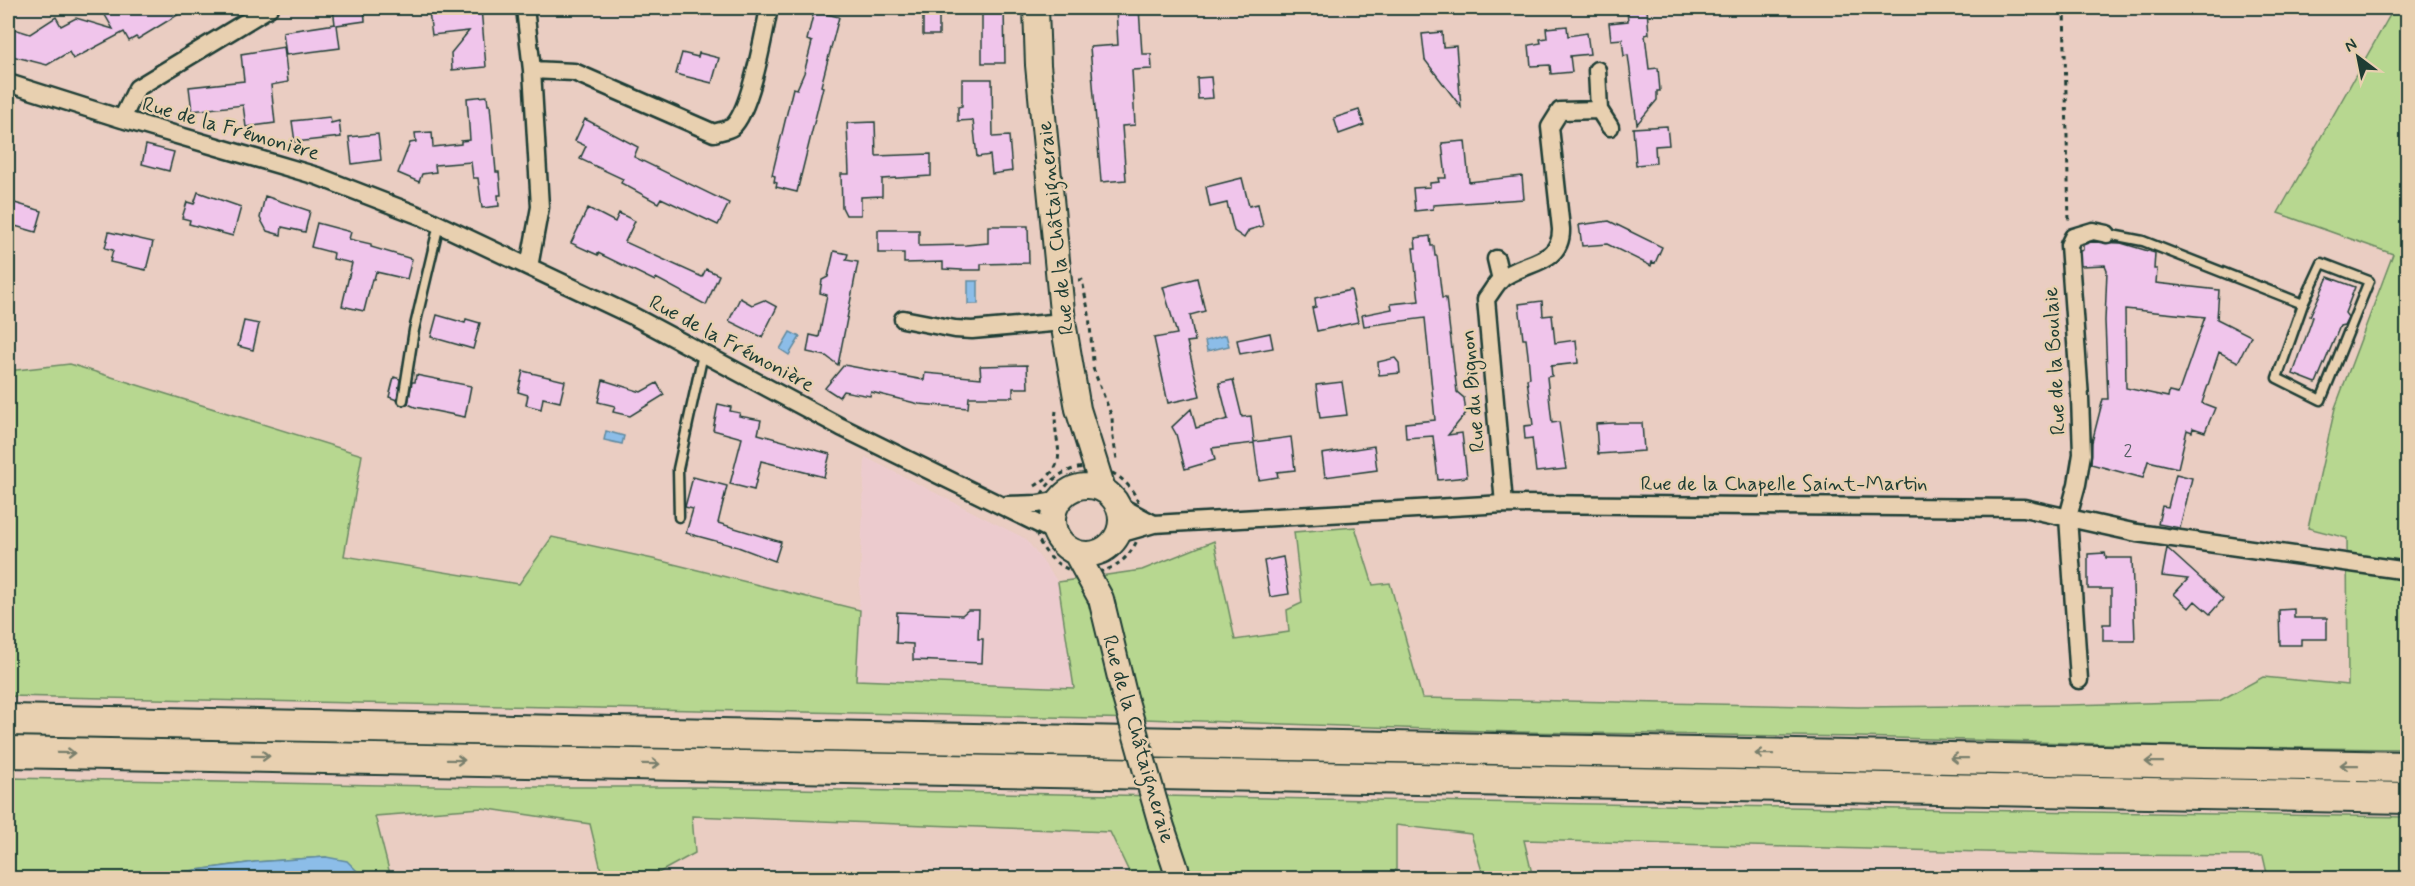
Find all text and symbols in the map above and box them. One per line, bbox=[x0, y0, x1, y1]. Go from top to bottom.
north arrow bbox=[2328, 27, 2388, 87]
text: N bbox=[2341, 34, 2361, 57]
street label: Rue de la Frémonière bbox=[139, 90, 323, 168]
street label: Rue de la Châtaigneraie bbox=[1031, 119, 1083, 336]
street label: Rue de la Boulaie bbox=[2037, 286, 2073, 436]
street label: Rue de la Frémonière bbox=[644, 288, 819, 399]
street label: Rue du Bignon bbox=[1454, 328, 1493, 453]
house number: 2 bbox=[2124, 439, 2133, 463]
street label: Rue de la Chapelle Saint-Martin bbox=[1640, 470, 1928, 498]
street label: Rue de la Châtaigneraie bbox=[1093, 632, 1181, 847]
one-way arrow bbox=[55, 747, 75, 759]
one-way arrow bbox=[1755, 748, 1775, 760]
one-way arrow bbox=[250, 751, 270, 762]
one-way arrow bbox=[1950, 752, 1970, 764]
one-way arrow bbox=[445, 754, 465, 766]
one-way arrow bbox=[2145, 756, 2165, 767]
one-way arrow bbox=[640, 758, 660, 770]
one-way arrow bbox=[2340, 760, 2360, 771]

